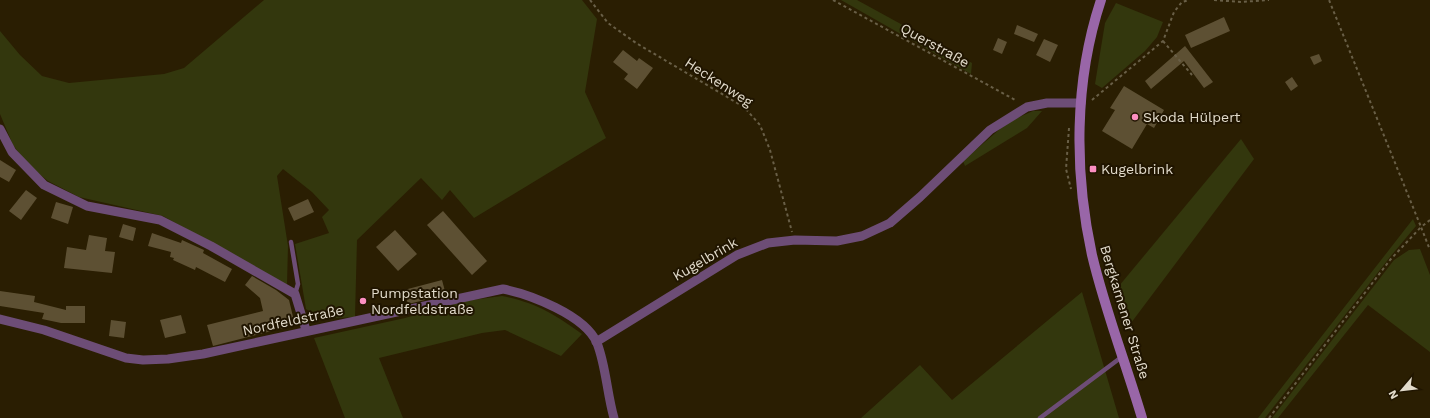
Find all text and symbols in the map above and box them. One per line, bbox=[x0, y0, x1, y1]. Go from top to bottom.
street label: Querstraße bbox=[898, 20, 972, 70]
street label: Heckenweg bbox=[682, 54, 756, 110]
place label: Skoda Hülpert bbox=[1143, 109, 1240, 125]
marker: Skoda Hülpert bbox=[1130, 112, 1140, 122]
place label: Kugelbrink bbox=[1101, 161, 1173, 177]
marker: Kugelbrink bbox=[1088, 164, 1098, 174]
street label: Kugelbrink bbox=[670, 234, 740, 284]
street label: Bergkamener Straße bbox=[1097, 243, 1153, 381]
place label: Pumpstation Nordfeldstraße bbox=[371, 285, 474, 317]
marker: Pumpstation Nordfeldstraße bbox=[358, 296, 368, 306]
street label: Nordfeldstraße bbox=[241, 301, 345, 339]
north arrow bbox=[1382, 370, 1422, 410]
text: N bbox=[1386, 388, 1401, 401]

